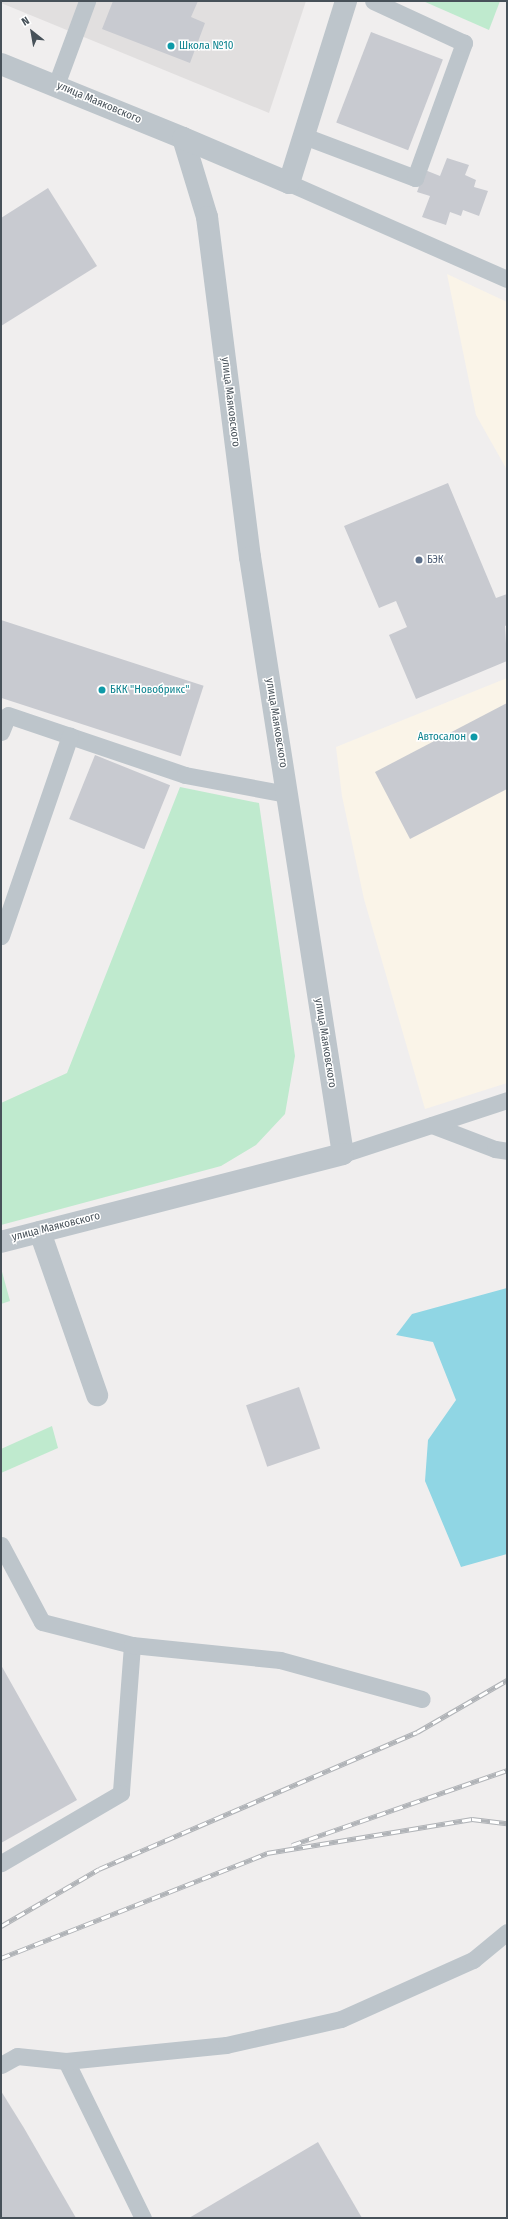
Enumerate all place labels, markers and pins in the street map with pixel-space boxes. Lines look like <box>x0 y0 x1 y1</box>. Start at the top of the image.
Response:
place label: Школа №10 <box>179 39 234 53</box>
marker: Школа №10 <box>166 41 176 51</box>
place label: БЭК <box>427 553 444 567</box>
marker: БЭК <box>414 555 424 565</box>
place label: БКК "Новобрикс" <box>110 683 189 697</box>
marker: БКК "Новобрикс" <box>97 685 107 695</box>
place label: Автосалон <box>418 730 466 744</box>
marker: Автосалон <box>469 732 479 742</box>

